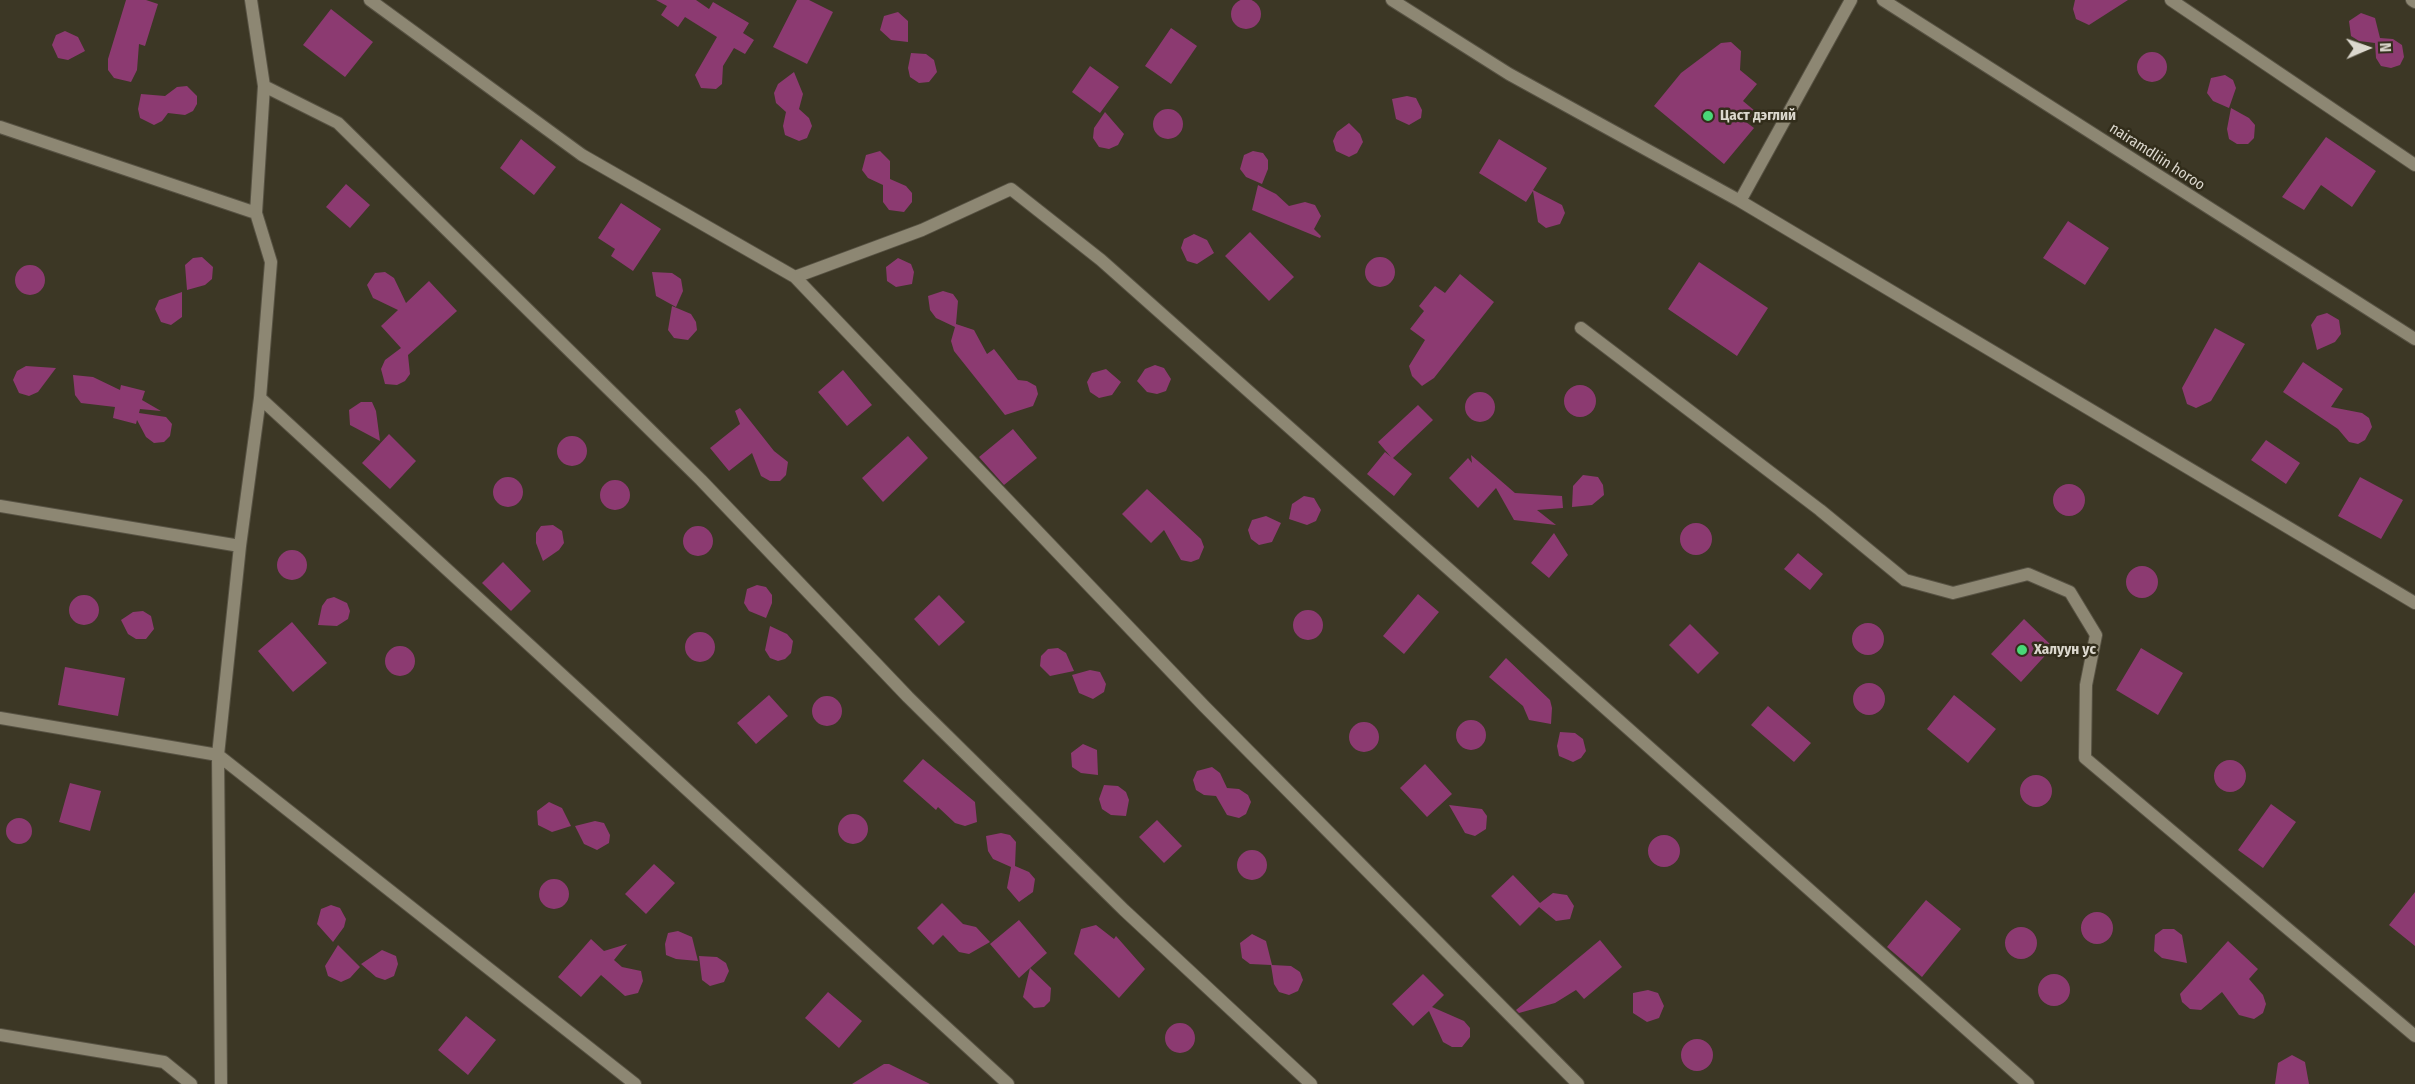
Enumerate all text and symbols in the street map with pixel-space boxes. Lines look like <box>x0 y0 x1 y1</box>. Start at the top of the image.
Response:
north arrow <box>2337 18 2397 78</box>
text: N <box>2376 42 2395 52</box>
place label: Цаст дэглий <box>1720 107 1796 125</box>
marker: Цаст дэглий <box>1701 109 1715 123</box>
street label: nairamdliin horoo <box>2106 119 2208 195</box>
place label: Халуун ус <box>2034 641 2096 659</box>
marker: Халуун ус <box>2015 643 2029 657</box>

